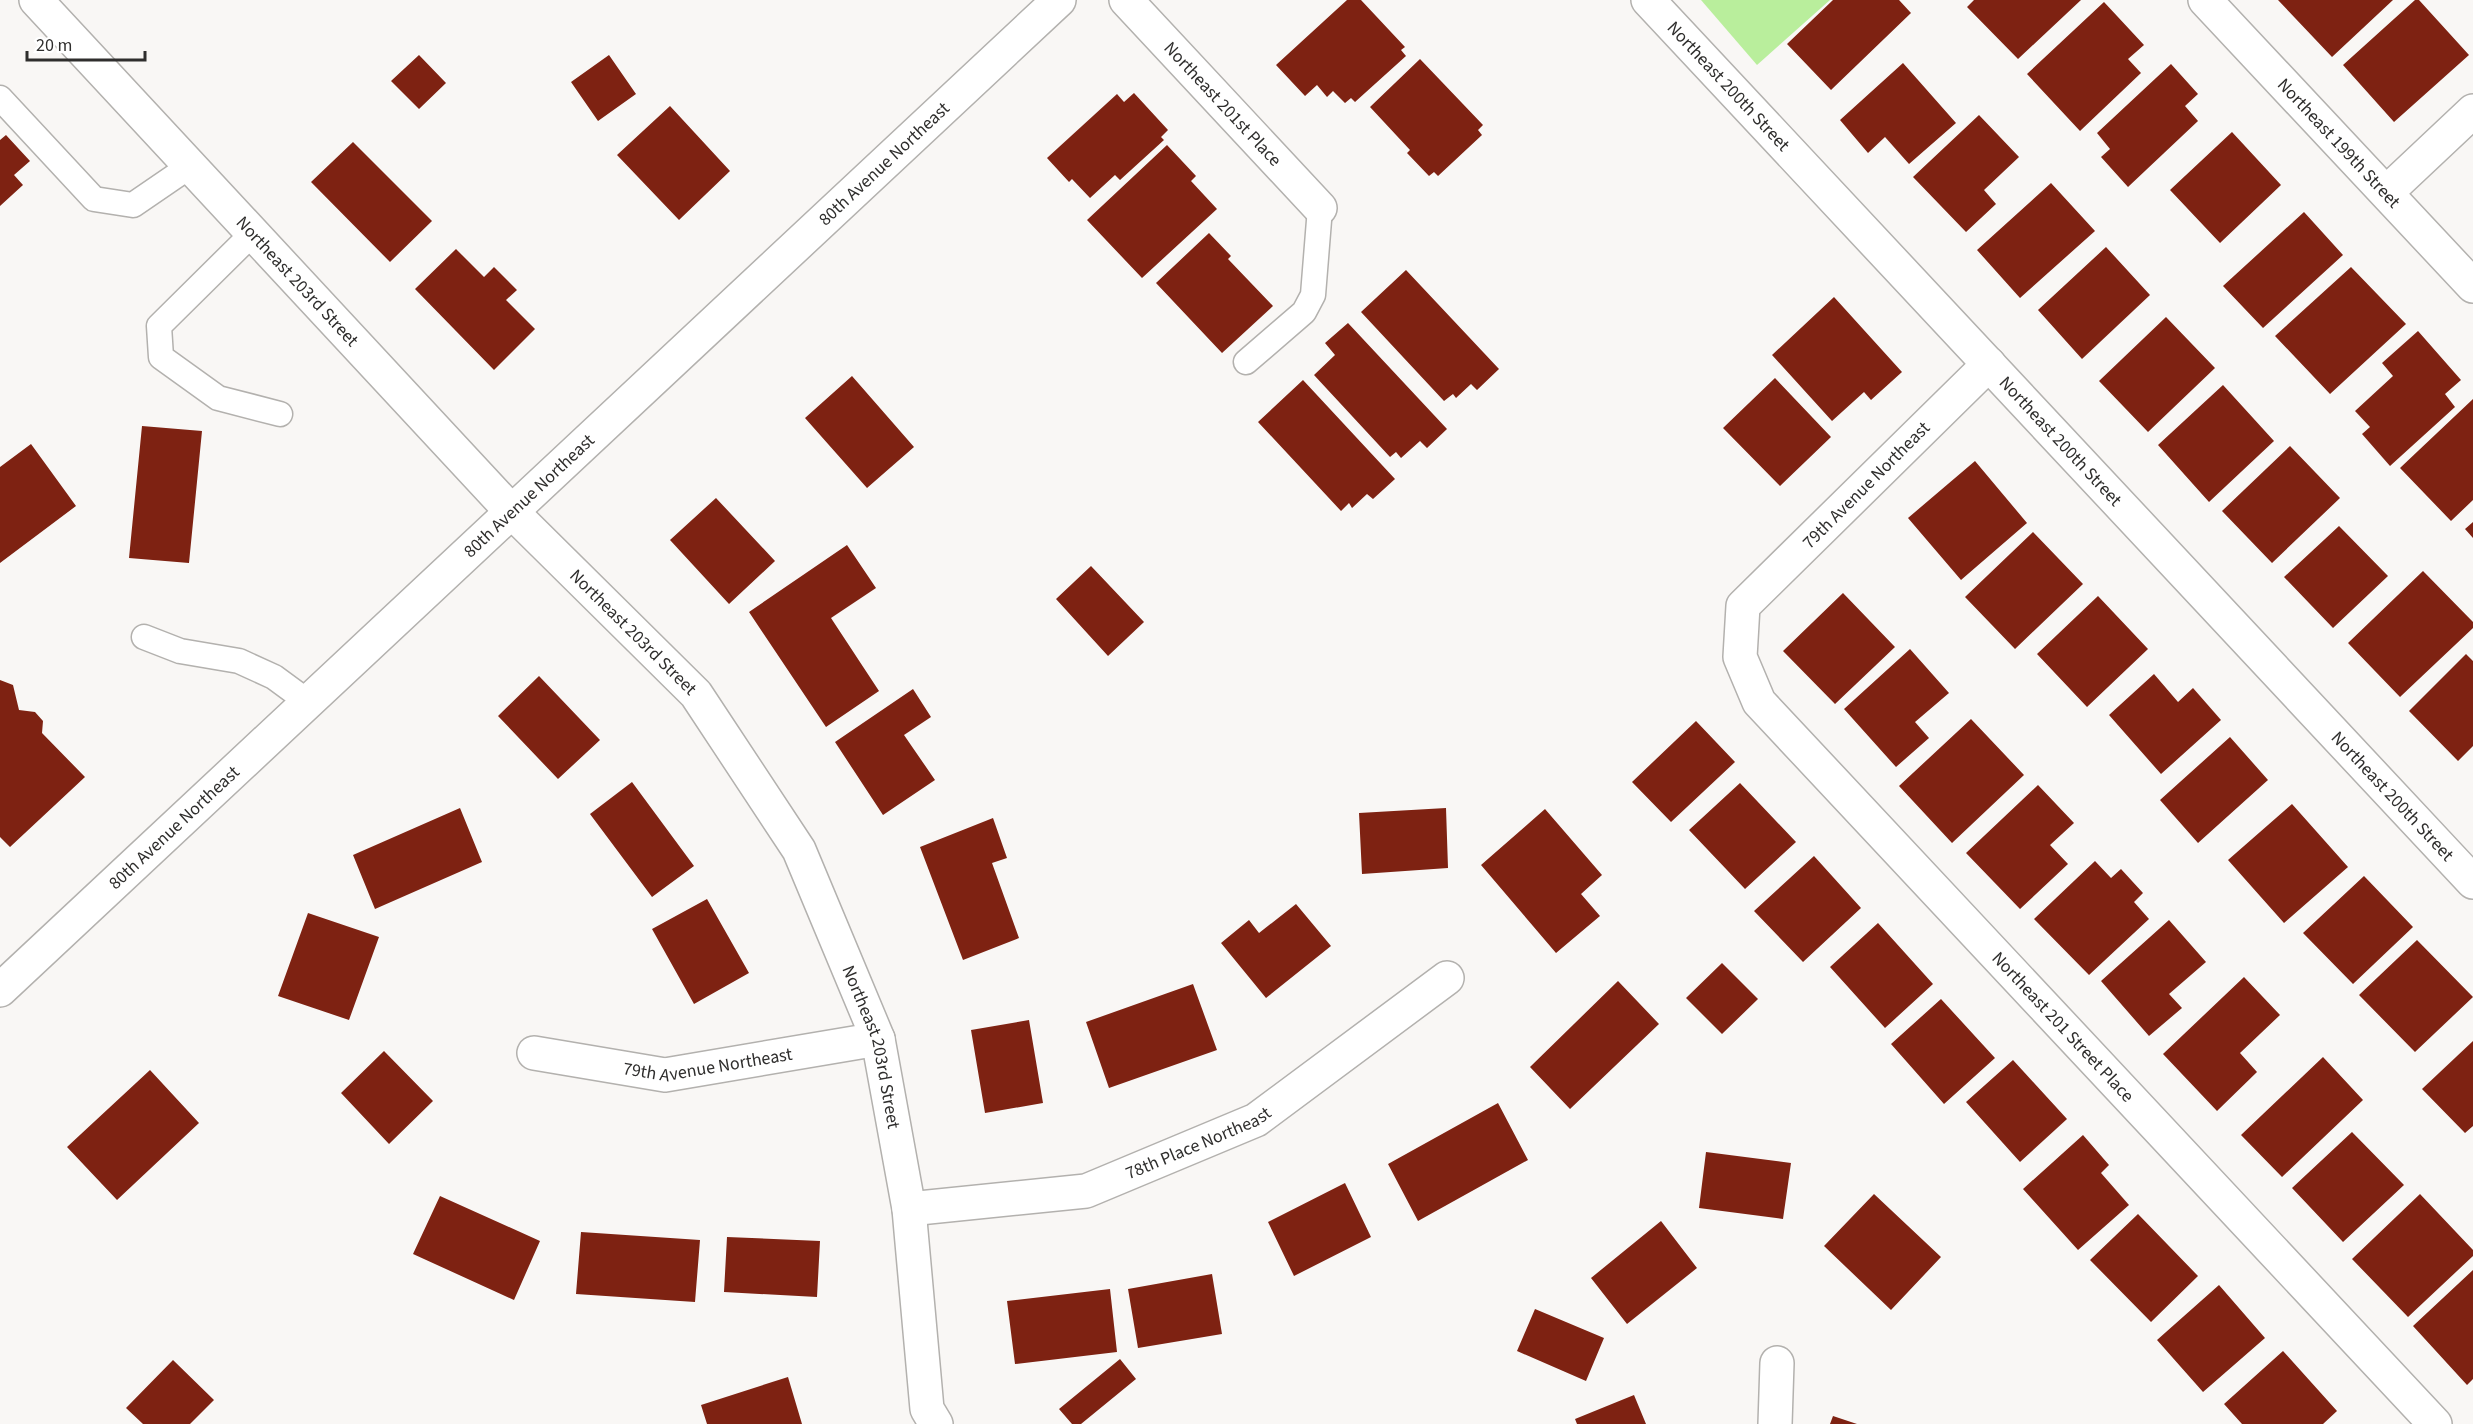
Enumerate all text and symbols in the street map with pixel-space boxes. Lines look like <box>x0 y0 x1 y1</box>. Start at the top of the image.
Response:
street label: Northeast 200th Street <box>1661 16 1795 157</box>
scale bar <box>27 24 146 62</box>
text: 20 m <box>36 33 72 58</box>
street label: Northeast 201st Place <box>1158 36 1287 172</box>
street label: Northeast 199th Street <box>2272 73 2406 214</box>
street label: 80th Avenue Northeast <box>813 96 955 232</box>
street label: Northeast 203rd Street <box>230 211 364 352</box>
street label: Northeast 200th Street <box>1993 371 2127 512</box>
street label: 79th Avenue Northeast <box>1797 416 1936 555</box>
street label: 80th Avenue Northeast <box>458 428 600 564</box>
street label: Northeast 203rd Street <box>564 564 702 701</box>
street label: Northeast 200th Street <box>2325 726 2459 867</box>
street label: 80th Avenue Northeast <box>103 760 245 895</box>
street label: Northeast 201 Street Place <box>1986 946 2140 1108</box>
street label: Northeast 203rd Street <box>836 962 906 1131</box>
street label: 79th Avenue Northeast <box>621 1042 794 1089</box>
street label: 78th Place Northeast <box>1122 1101 1277 1186</box>

